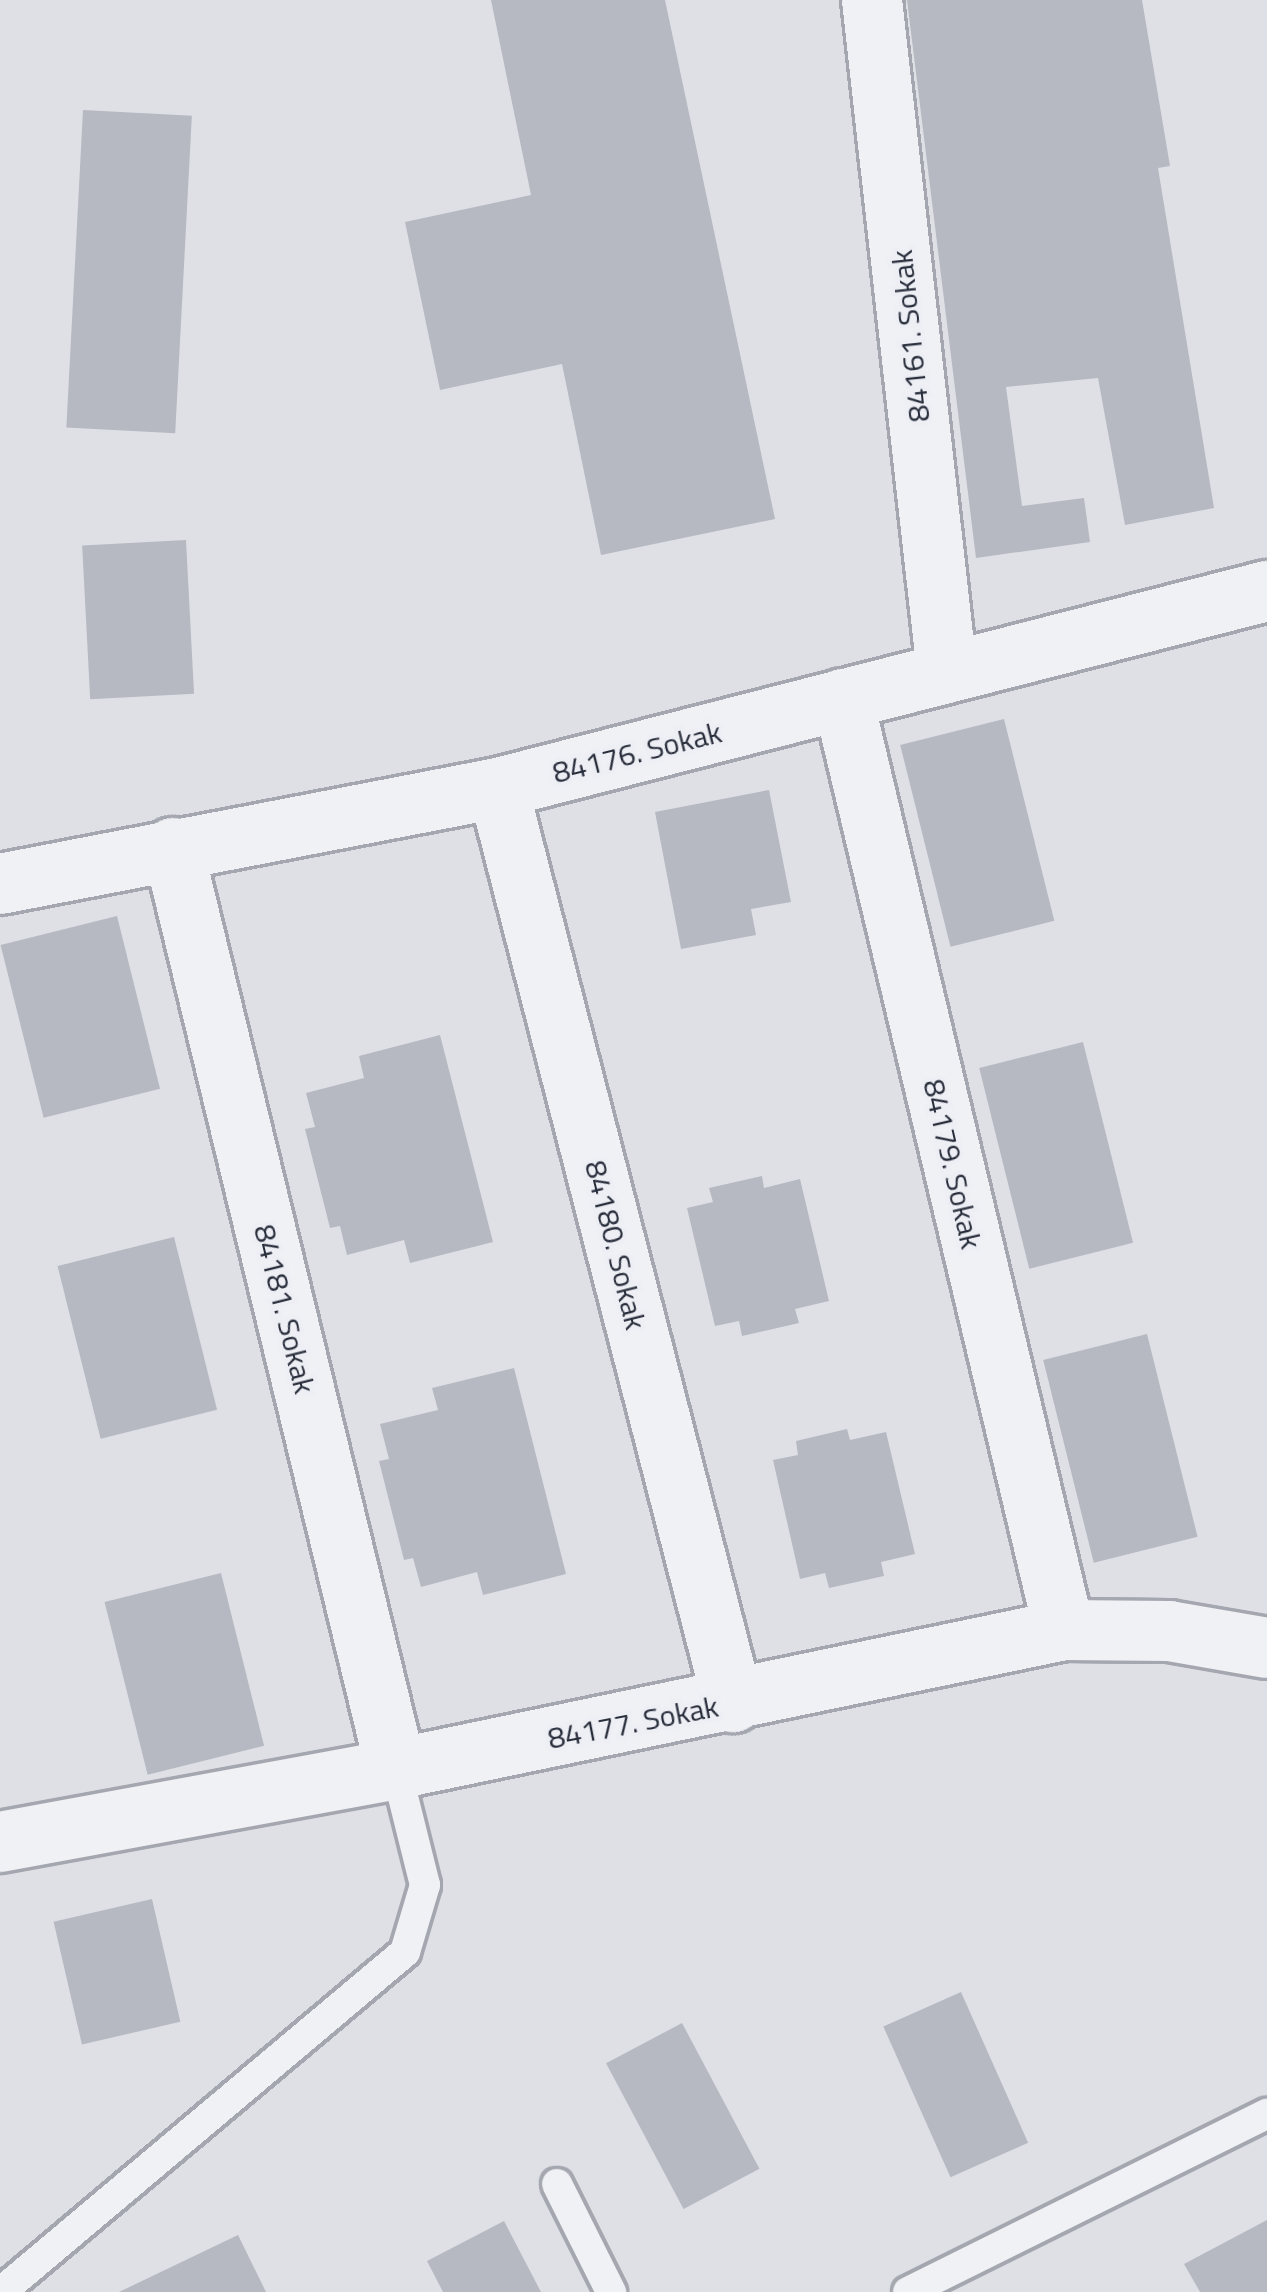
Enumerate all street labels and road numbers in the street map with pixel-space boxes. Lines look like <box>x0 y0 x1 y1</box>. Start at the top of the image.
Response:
street label: 84161. Sokak <box>883 248 937 424</box>
street label: 84176. Sokak <box>549 714 725 790</box>
street label: 84179. Sokak <box>916 1076 990 1252</box>
street label: 84180. Sokak <box>578 1157 654 1333</box>
street label: 84181. Sokak <box>247 1221 323 1397</box>
street label: 84177. Sokak <box>545 1688 721 1756</box>

